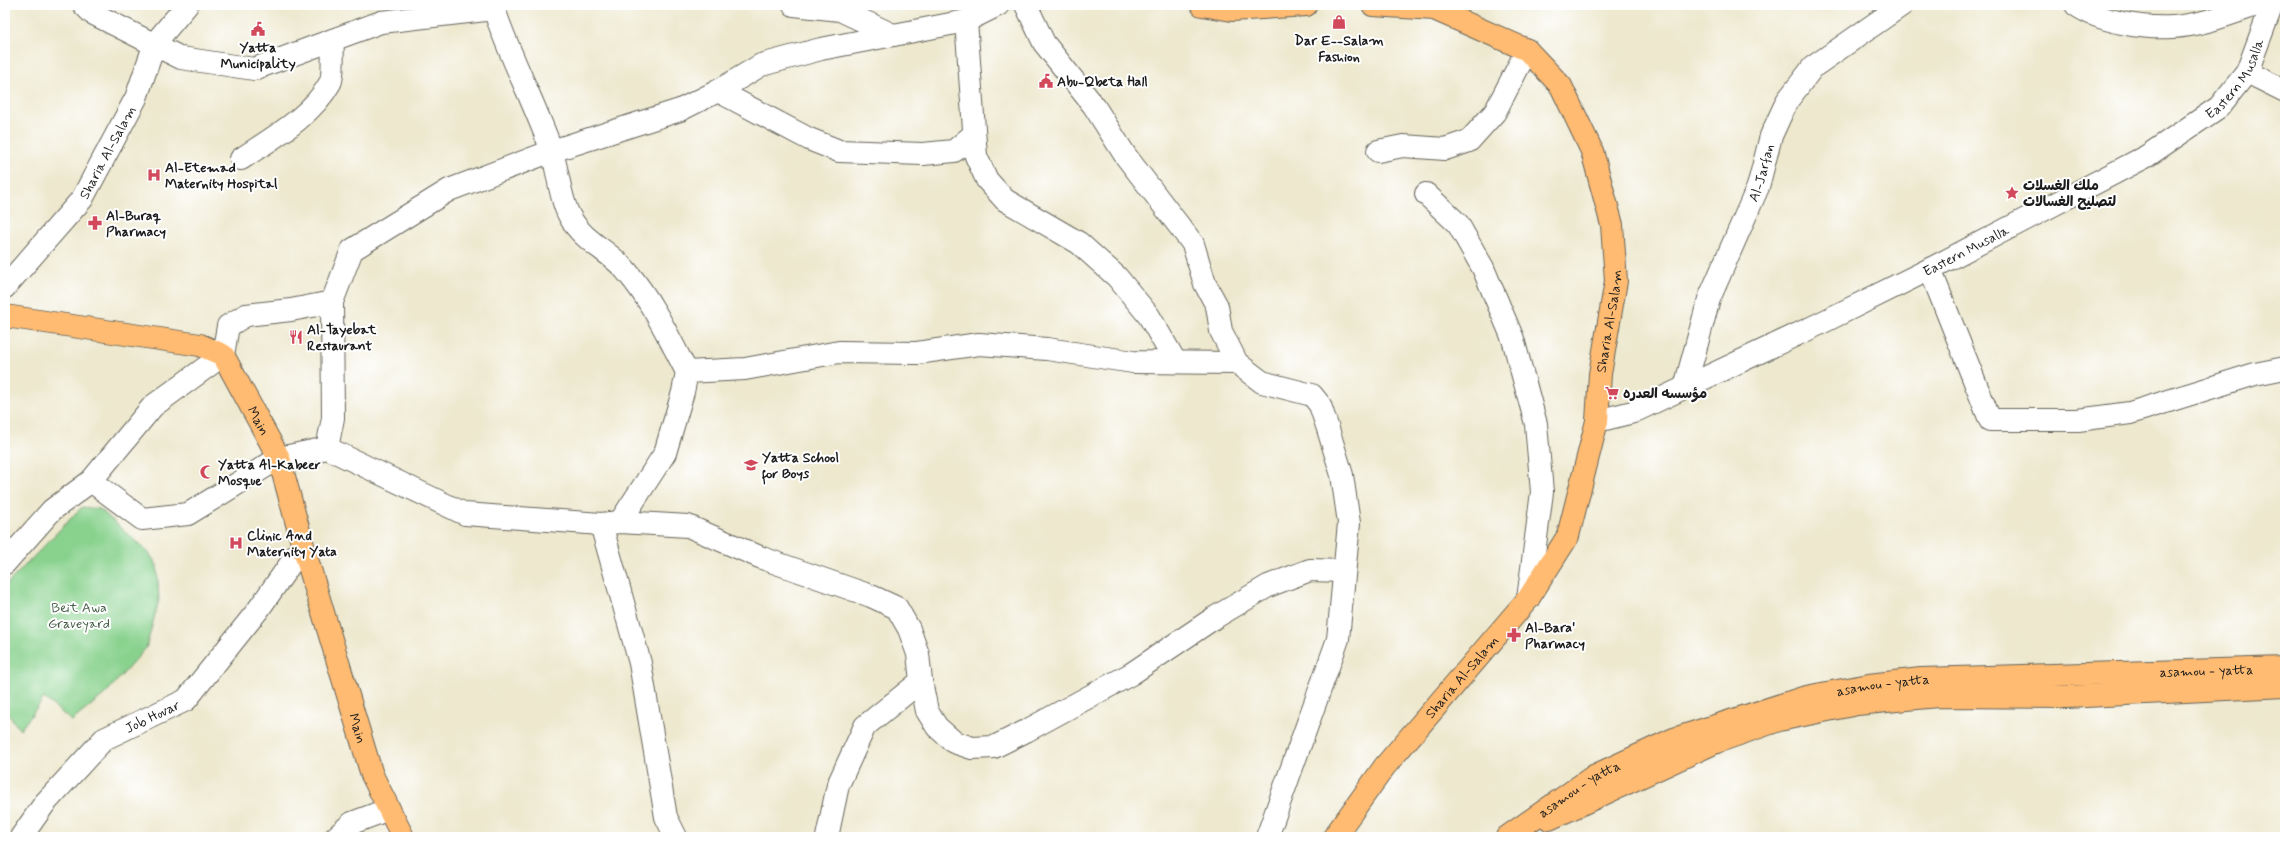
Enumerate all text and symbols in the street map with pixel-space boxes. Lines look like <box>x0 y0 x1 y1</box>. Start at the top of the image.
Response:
shop icon: Dar E--Salam Fashion <box>1331 14 1347 30</box>
public building icon: Yatta Municipality <box>250 21 266 37</box>
place label: Dar E--Salam Fashion <box>1294 32 1384 66</box>
street label: Eastern Musalla <box>2202 36 2269 124</box>
place label: Yatta Municipality <box>220 39 296 73</box>
public building icon: Abu-Qbeta Hall <box>1038 73 1054 89</box>
place label: Abu-Qbeta Hall <box>1057 73 1148 91</box>
street label: Sharia Al-Salam <box>76 103 140 203</box>
street label: Al-Jarfan <box>1745 142 1779 205</box>
place label: Al-Etemad Maternity Hospital <box>165 159 278 193</box>
hospital icon: Al-Etemad Maternity Hospital <box>146 167 162 183</box>
place label: ملك الغسلات لتصليح الغسالات <box>2023 177 2116 211</box>
place icon: ملك الغسلات لتصليح الغسالات <box>2004 185 2020 201</box>
place label: Al-Buraq Pharmacy <box>106 207 166 241</box>
pharmacy icon: Al-Buraq Pharmacy <box>87 215 103 231</box>
street label: Eastern Musalla <box>1920 221 2013 281</box>
street label: Sharia Al-Salam <box>1592 269 1626 374</box>
place label: Al-Tayebat Restaurant <box>307 321 377 355</box>
restaurant icon: Al-Tayebat Restaurant <box>288 329 304 345</box>
supermarket icon: مؤسسه العدره <box>1604 385 1620 401</box>
place label: مؤسسه العدره <box>1623 385 1707 403</box>
street label: Main <box>243 403 273 439</box>
place label: Yatta School for Boys <box>761 449 839 485</box>
place label: Yatta Al-Kabeer Mosque <box>218 456 321 490</box>
school or university icon: Yatta School for Boys <box>743 457 759 473</box>
mosque icon: Yatta Al-Kabeer Mosque <box>199 464 215 480</box>
place label: Clinic And Maternity Yata <box>247 527 337 561</box>
hospital icon: Clinic And Maternity Yata <box>228 535 244 551</box>
park label: Beit Awa Graveyard <box>48 599 110 633</box>
place label: Al-Bara' Pharmacy <box>1525 619 1585 653</box>
pharmacy icon: Al-Bara' Pharmacy <box>1506 627 1522 643</box>
street label: Sharia Al-Salam <box>1422 632 1503 723</box>
street label: asamou - yatta <box>2159 661 2254 682</box>
street label: asamou - yatta <box>1835 671 1930 701</box>
street label: Job Hovar <box>122 696 183 738</box>
street label: Main <box>344 711 370 746</box>
street label: asamou - yatta <box>1535 757 1623 822</box>

